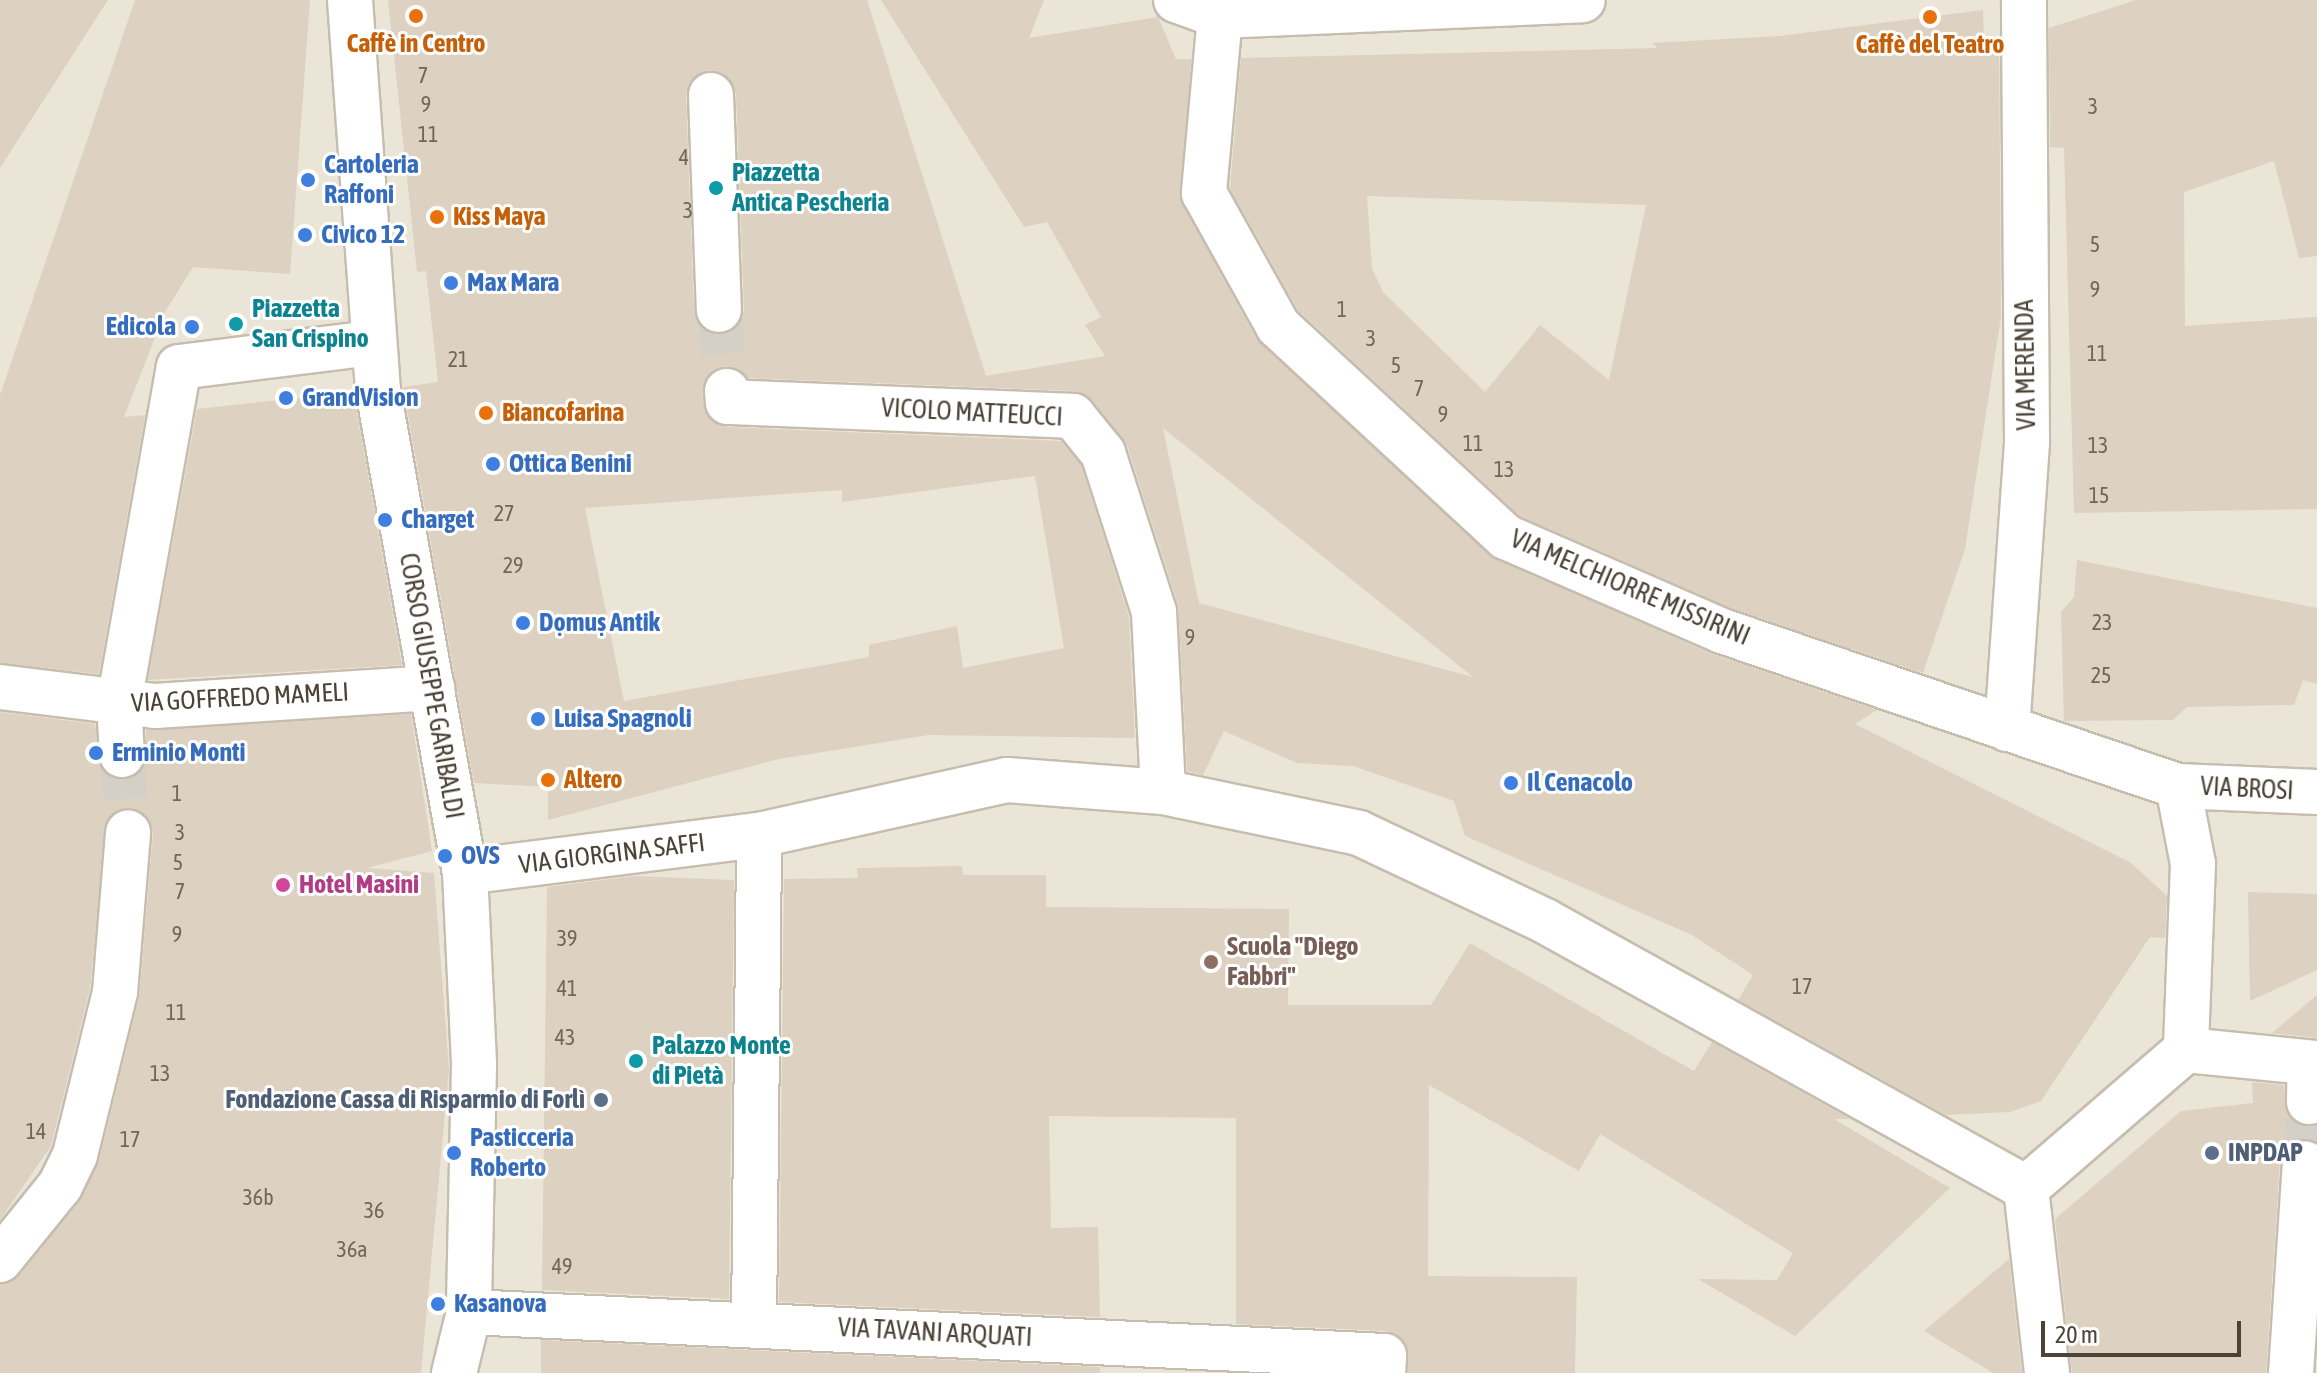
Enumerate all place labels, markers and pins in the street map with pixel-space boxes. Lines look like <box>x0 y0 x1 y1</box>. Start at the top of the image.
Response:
marker: Caffè in Centro <box>407 7 425 25</box>
marker: Caffè del Teatro <box>1921 8 1939 26</box>
place label: Caffè in Centro <box>347 28 485 60</box>
place label: Caffè del Teatro <box>1856 29 2004 61</box>
place label: Cartoleria Raffoni <box>324 149 419 210</box>
place label: Piazzetta Antica Pescheria <box>732 157 889 218</box>
marker: Cartoleria Raffoni <box>299 171 317 189</box>
marker: Piazzetta Antica Pescheria <box>707 179 725 197</box>
place label: Kiss Maya <box>453 201 546 233</box>
marker: Kiss Maya <box>428 208 446 226</box>
place label: Civico 12 <box>321 219 405 251</box>
marker: Civico 12 <box>296 226 314 244</box>
place label: Max Mara <box>467 267 559 299</box>
marker: Max Mara <box>442 274 460 292</box>
place label: Piazzetta San Crispino <box>252 293 369 354</box>
place label: Edicola <box>106 311 176 343</box>
marker: Piazzetta San Crispino <box>227 315 245 333</box>
marker: Edicola <box>183 318 201 336</box>
place label: GrandVision <box>302 382 419 414</box>
marker: GrandVision <box>277 389 295 407</box>
place label: Biancofarina <box>502 397 624 429</box>
marker: Biancofarina <box>477 404 495 422</box>
place label: Ottica Benini <box>509 448 632 480</box>
marker: Ottica Benini <box>484 455 502 473</box>
place label: Charget <box>401 504 474 536</box>
marker: Charget <box>376 511 394 529</box>
place label: Dọmuṣ Antik <box>539 607 660 639</box>
marker: Dọmuṣ Antik <box>514 614 532 632</box>
place label: Luisa Spagnoli <box>554 703 692 735</box>
marker: Luisa Spagnoli <box>529 710 547 728</box>
place label: Erminio Monti <box>112 737 246 769</box>
marker: Erminio Monti <box>87 744 105 762</box>
place label: Altero <box>564 764 623 796</box>
place label: Il Cenacolo <box>1527 767 1633 799</box>
marker: Altero <box>539 771 557 789</box>
marker: Il Cenacolo <box>1502 774 1520 792</box>
place label: OVS <box>461 840 500 872</box>
marker: OVS <box>436 847 454 865</box>
place label: Hotel Masini <box>299 869 419 901</box>
marker: Hotel Masini <box>274 876 292 894</box>
place label: Scuola "Diego Fabbri" <box>1227 931 1359 992</box>
marker: Scuola "Diego Fabbri" <box>1202 953 1220 971</box>
place label: Palazzo Monte di Pietà <box>652 1030 791 1092</box>
marker: Palazzo Monte di Pietà <box>627 1052 645 1070</box>
place label: Fondazione Cassa di Risparmio di Forlì <box>225 1084 585 1116</box>
marker: Fondazione Cassa di Risparmio di Forlì <box>592 1091 610 1109</box>
place label: Pasticceria Roberto <box>470 1122 574 1184</box>
place label: INPDAP <box>2228 1137 2303 1169</box>
marker: Pasticceria Roberto <box>445 1144 463 1162</box>
marker: INPDAP <box>2203 1144 2221 1162</box>
place label: Kasanova <box>454 1288 547 1320</box>
marker: Kasanova <box>429 1295 447 1313</box>

